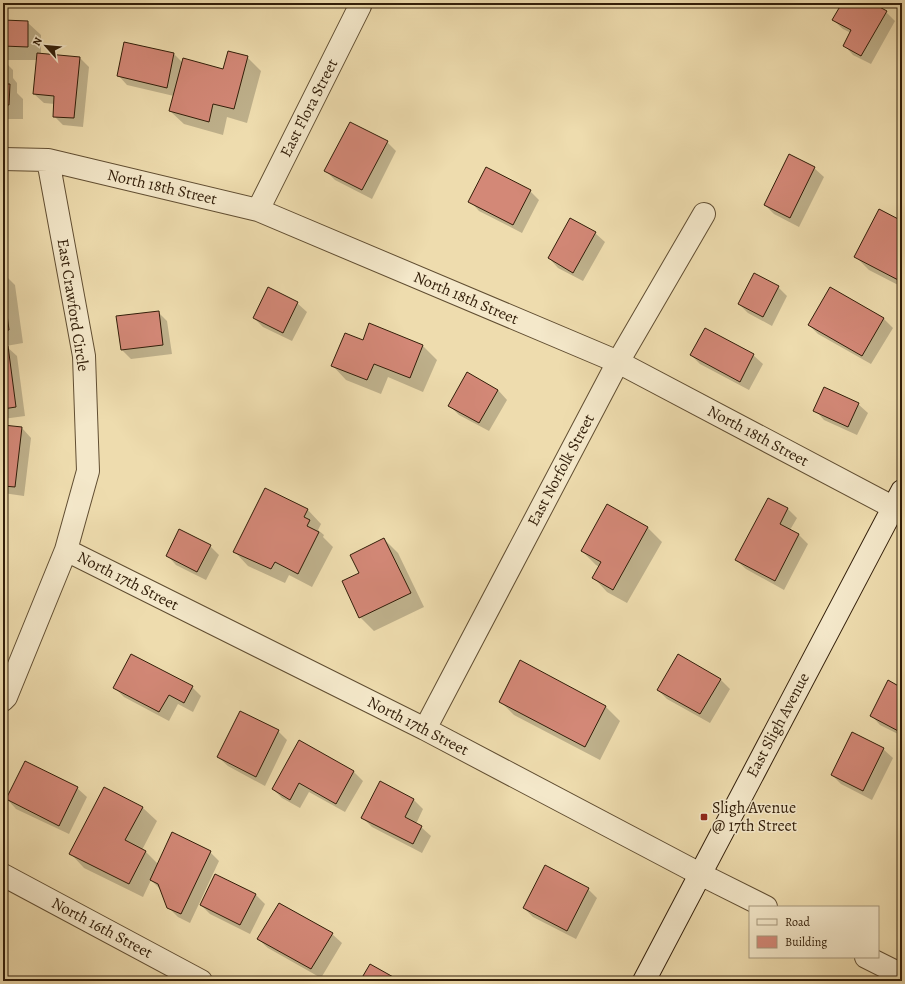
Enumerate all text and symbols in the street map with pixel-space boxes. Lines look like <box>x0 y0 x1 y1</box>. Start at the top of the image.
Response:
north arrow <box>26 26 66 66</box>
text: N <box>29 35 46 49</box>
street label: East Flora Street <box>275 55 343 161</box>
street label: North 18th Street <box>105 164 219 210</box>
street label: East Crawford Circle <box>52 237 94 373</box>
street label: North 18th Street <box>410 266 522 330</box>
street label: North 18th Street <box>703 400 813 472</box>
street label: East Norfolk Street <box>522 410 600 530</box>
street label: North 17th Street <box>74 546 182 616</box>
street label: East Sligh Avenue <box>741 669 815 781</box>
street label: North 17th Street <box>364 691 472 761</box>
place label: Sligh Avenue @ 17th Street <box>712 797 797 837</box>
marker: Sligh Avenue @ 17th Street <box>699 812 709 822</box>
street label: North 16th Street <box>48 892 156 964</box>
legend <box>749 906 879 958</box>
text: Road <box>785 914 811 930</box>
text: Building <box>785 934 827 950</box>

